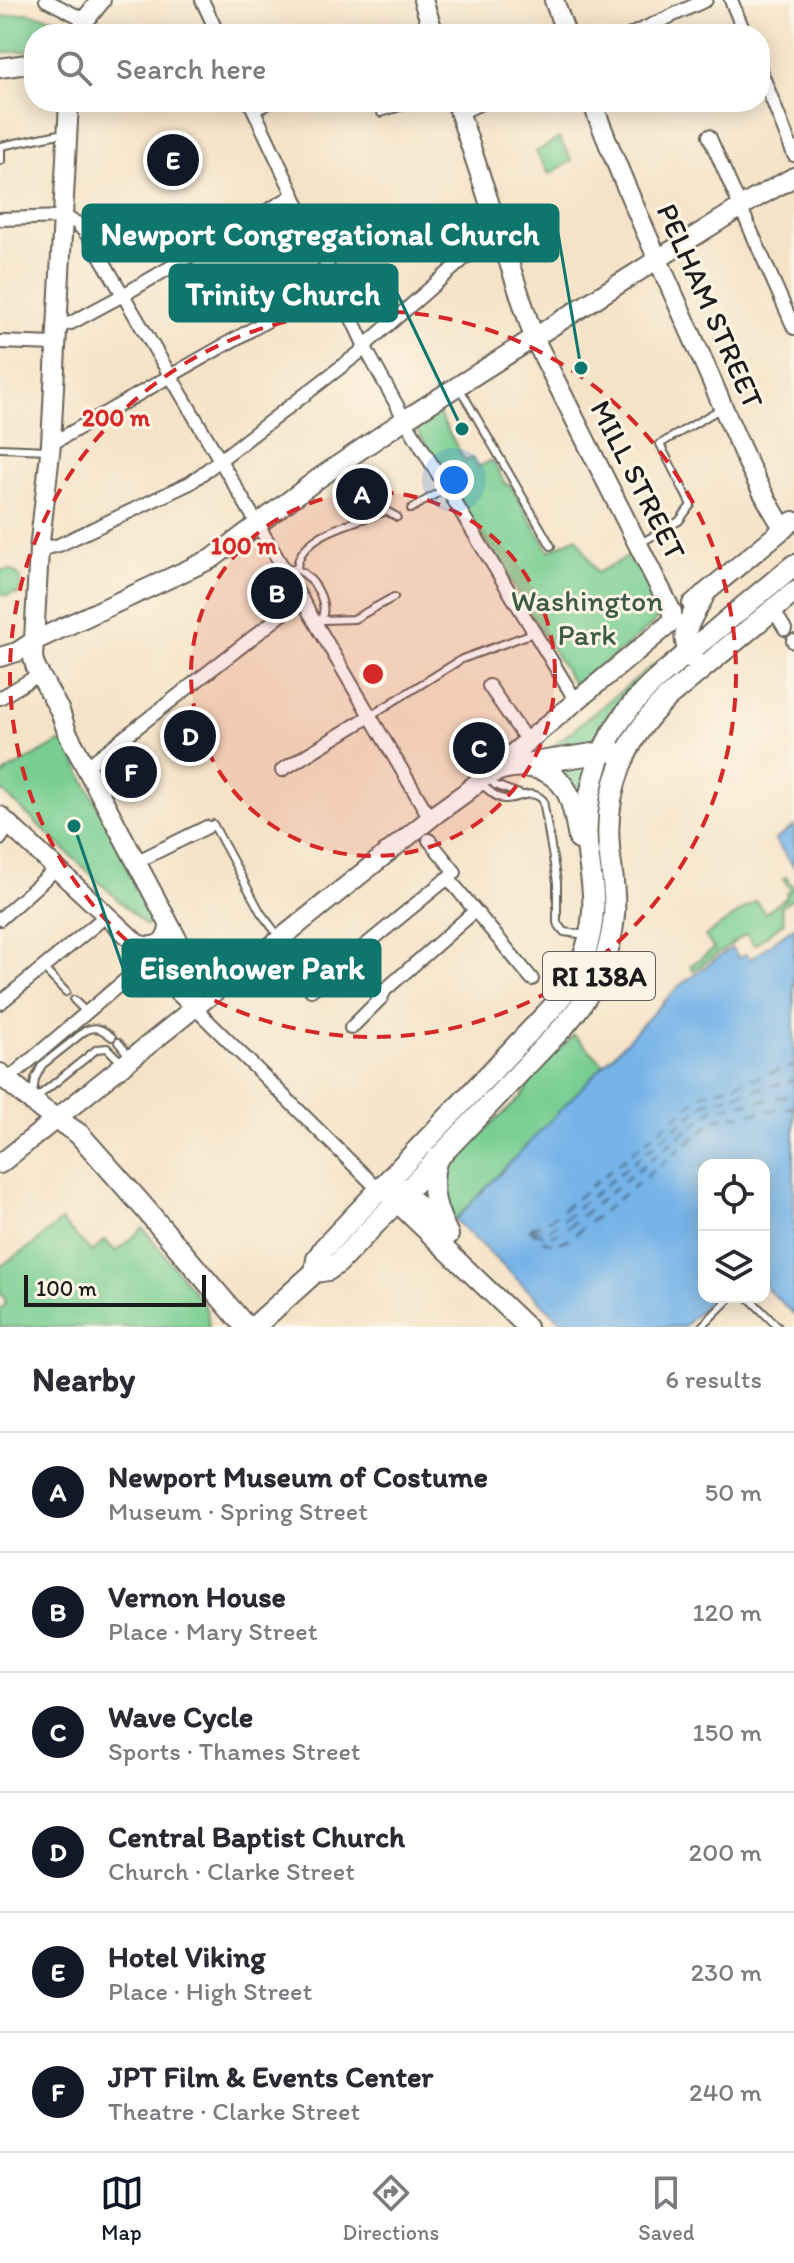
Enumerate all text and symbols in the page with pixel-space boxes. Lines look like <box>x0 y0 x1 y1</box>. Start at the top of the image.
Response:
search box <box>24 24 770 112</box>
icon: search <box>52 46 96 90</box>
text: Search here <box>116 50 266 87</box>
pin: E <box>147 130 199 190</box>
street label: PELHAM STREET <box>649 197 772 414</box>
callout: Newport Congregational Church <box>83 205 558 261</box>
text: Newport Congregational Church <box>100 215 541 253</box>
callout: Trinity Church <box>170 265 397 321</box>
text: Trinity Church <box>185 275 381 313</box>
street label: MILL STREET <box>582 394 695 566</box>
text: 200 m <box>82 403 151 432</box>
your location <box>434 460 474 500</box>
pin: A <box>336 464 388 524</box>
text: 100 m <box>211 531 278 560</box>
pin: B <box>251 563 303 623</box>
park label: Washington Park <box>511 582 663 653</box>
centre of rings <box>359 660 387 688</box>
pin: D <box>164 706 216 766</box>
pin: C <box>453 718 505 778</box>
pin: F <box>105 742 157 802</box>
callout: Eisenhower Park <box>123 940 380 996</box>
text: Eisenhower Park <box>139 949 365 987</box>
road number: RI 138A <box>543 952 655 1000</box>
map controls <box>698 1159 770 1303</box>
button: locate <box>698 1159 770 1231</box>
button: layers <box>698 1231 770 1303</box>
scale bar <box>24 1271 206 1307</box>
text: 100 m <box>36 1275 97 1302</box>
text: Nearby <box>32 1359 135 1400</box>
text: 6 results <box>665 1363 762 1395</box>
text: Newport Museum of Costume <box>108 1458 488 1495</box>
text: A <box>50 1476 66 1508</box>
text: 50 m <box>705 1476 762 1508</box>
text: Museum · Spring Street <box>108 1495 368 1527</box>
text: Vernon House <box>108 1578 286 1615</box>
text: B <box>50 1596 66 1628</box>
text: 120 m <box>693 1596 762 1628</box>
text: Place · Mary Street <box>108 1615 317 1647</box>
text: Wave Cycle <box>108 1698 253 1735</box>
text: C <box>50 1716 66 1748</box>
text: 150 m <box>693 1716 762 1748</box>
text: Sports · Thames Street <box>108 1735 361 1767</box>
text: Central Baptist Church <box>108 1818 405 1855</box>
text: D <box>49 1836 67 1868</box>
text: 200 m <box>689 1836 762 1868</box>
text: Church · Clarke Street <box>108 1855 355 1887</box>
text: Hotel Viking <box>108 1938 265 1975</box>
text: E <box>51 1956 65 1988</box>
text: 230 m <box>690 1956 762 1988</box>
text: Place · High Street <box>108 1975 312 2007</box>
text: JPT Film & Events Center <box>108 2058 433 2095</box>
text: F <box>51 2076 65 2108</box>
text: 240 m <box>689 2076 762 2108</box>
text: Theatre · Clarke Street <box>108 2095 360 2127</box>
tab: Map <box>100 2171 144 2246</box>
tab: Directions <box>343 2171 439 2246</box>
tab: Saved <box>638 2171 694 2246</box>

